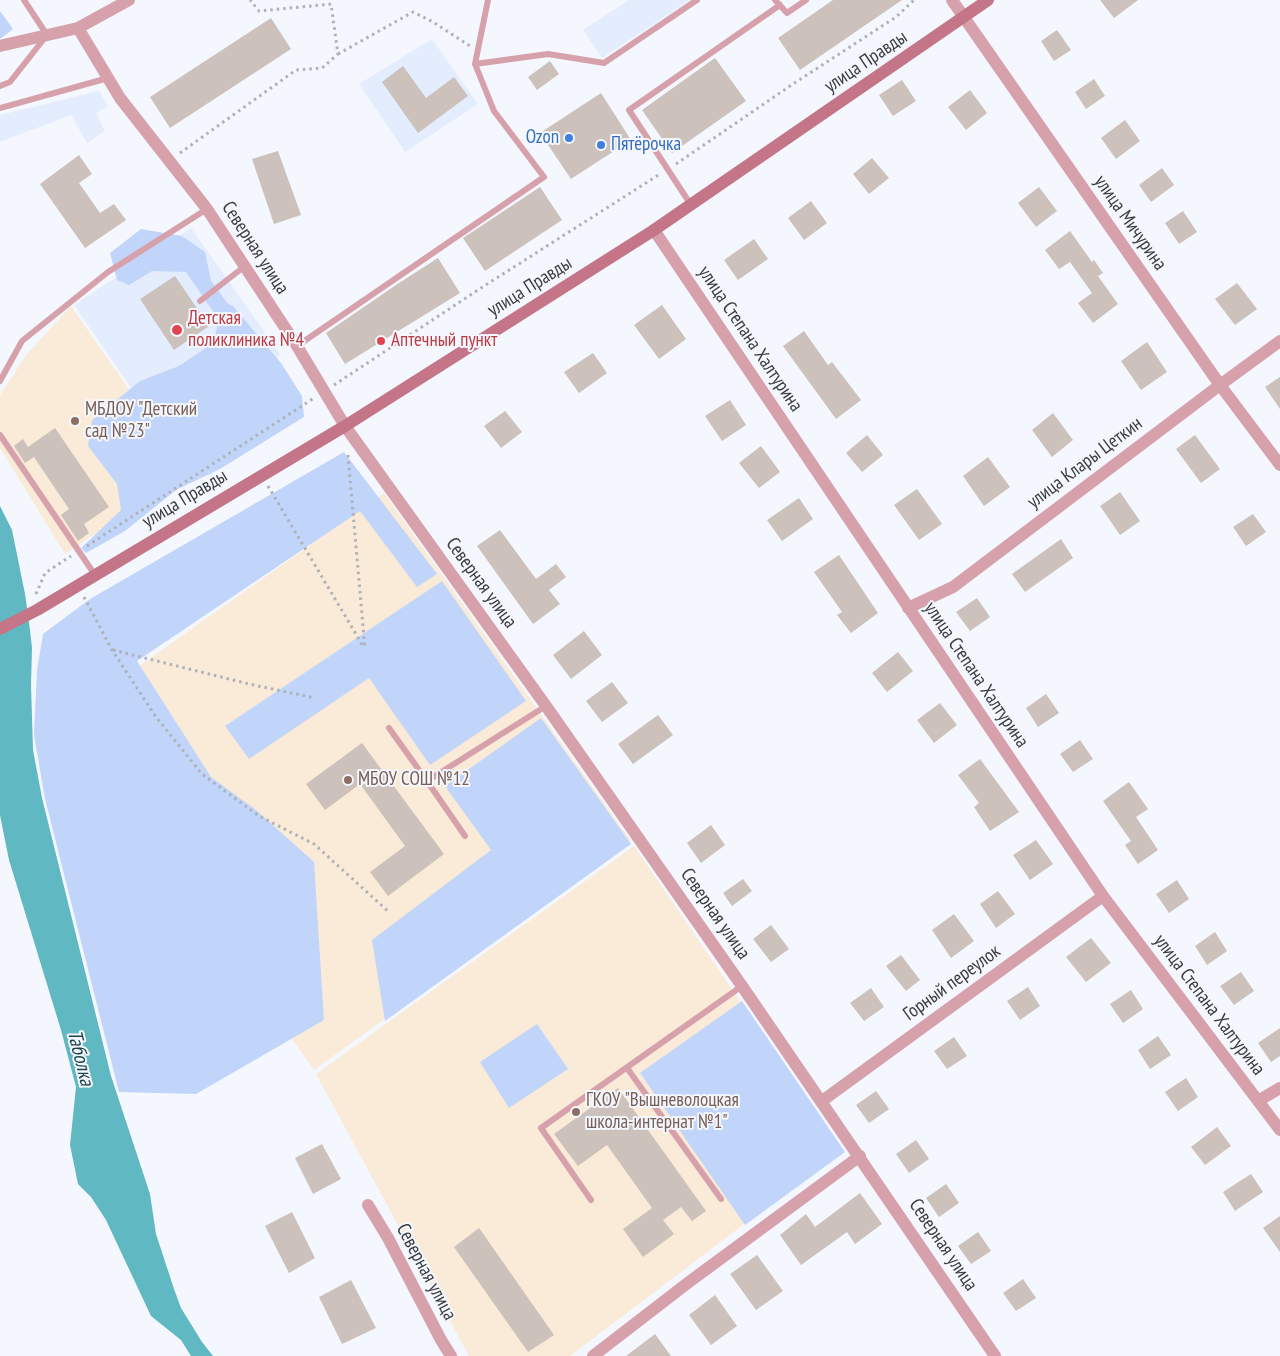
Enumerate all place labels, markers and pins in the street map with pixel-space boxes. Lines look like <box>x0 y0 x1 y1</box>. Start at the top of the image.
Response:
place label: Ozon <box>526 127 559 149</box>
marker: Ozon <box>563 132 575 144</box>
place label: Пятёрочка <box>611 134 681 156</box>
marker: Пятёрочка <box>595 139 607 151</box>
place label: Детская поликлиника №4 <box>188 308 304 352</box>
marker: Детская поликлиника №4 <box>170 323 184 337</box>
place label: Аптечный пункт <box>391 330 497 352</box>
marker: Аптечный пункт <box>375 335 387 347</box>
place label: МБДОУ "Детский сад №23" <box>85 399 197 443</box>
marker: МБДОУ "Детский сад №23" <box>69 415 81 427</box>
place label: МБОУ СОШ №12 <box>358 769 470 791</box>
marker: МБОУ СОШ №12 <box>342 774 354 786</box>
place label: ГКОУ "Вышневолоцкая школа-интернат №1" <box>586 1090 739 1134</box>
marker: ГКОУ "Вышневолоцкая школа-интернат №1" <box>570 1106 582 1118</box>

